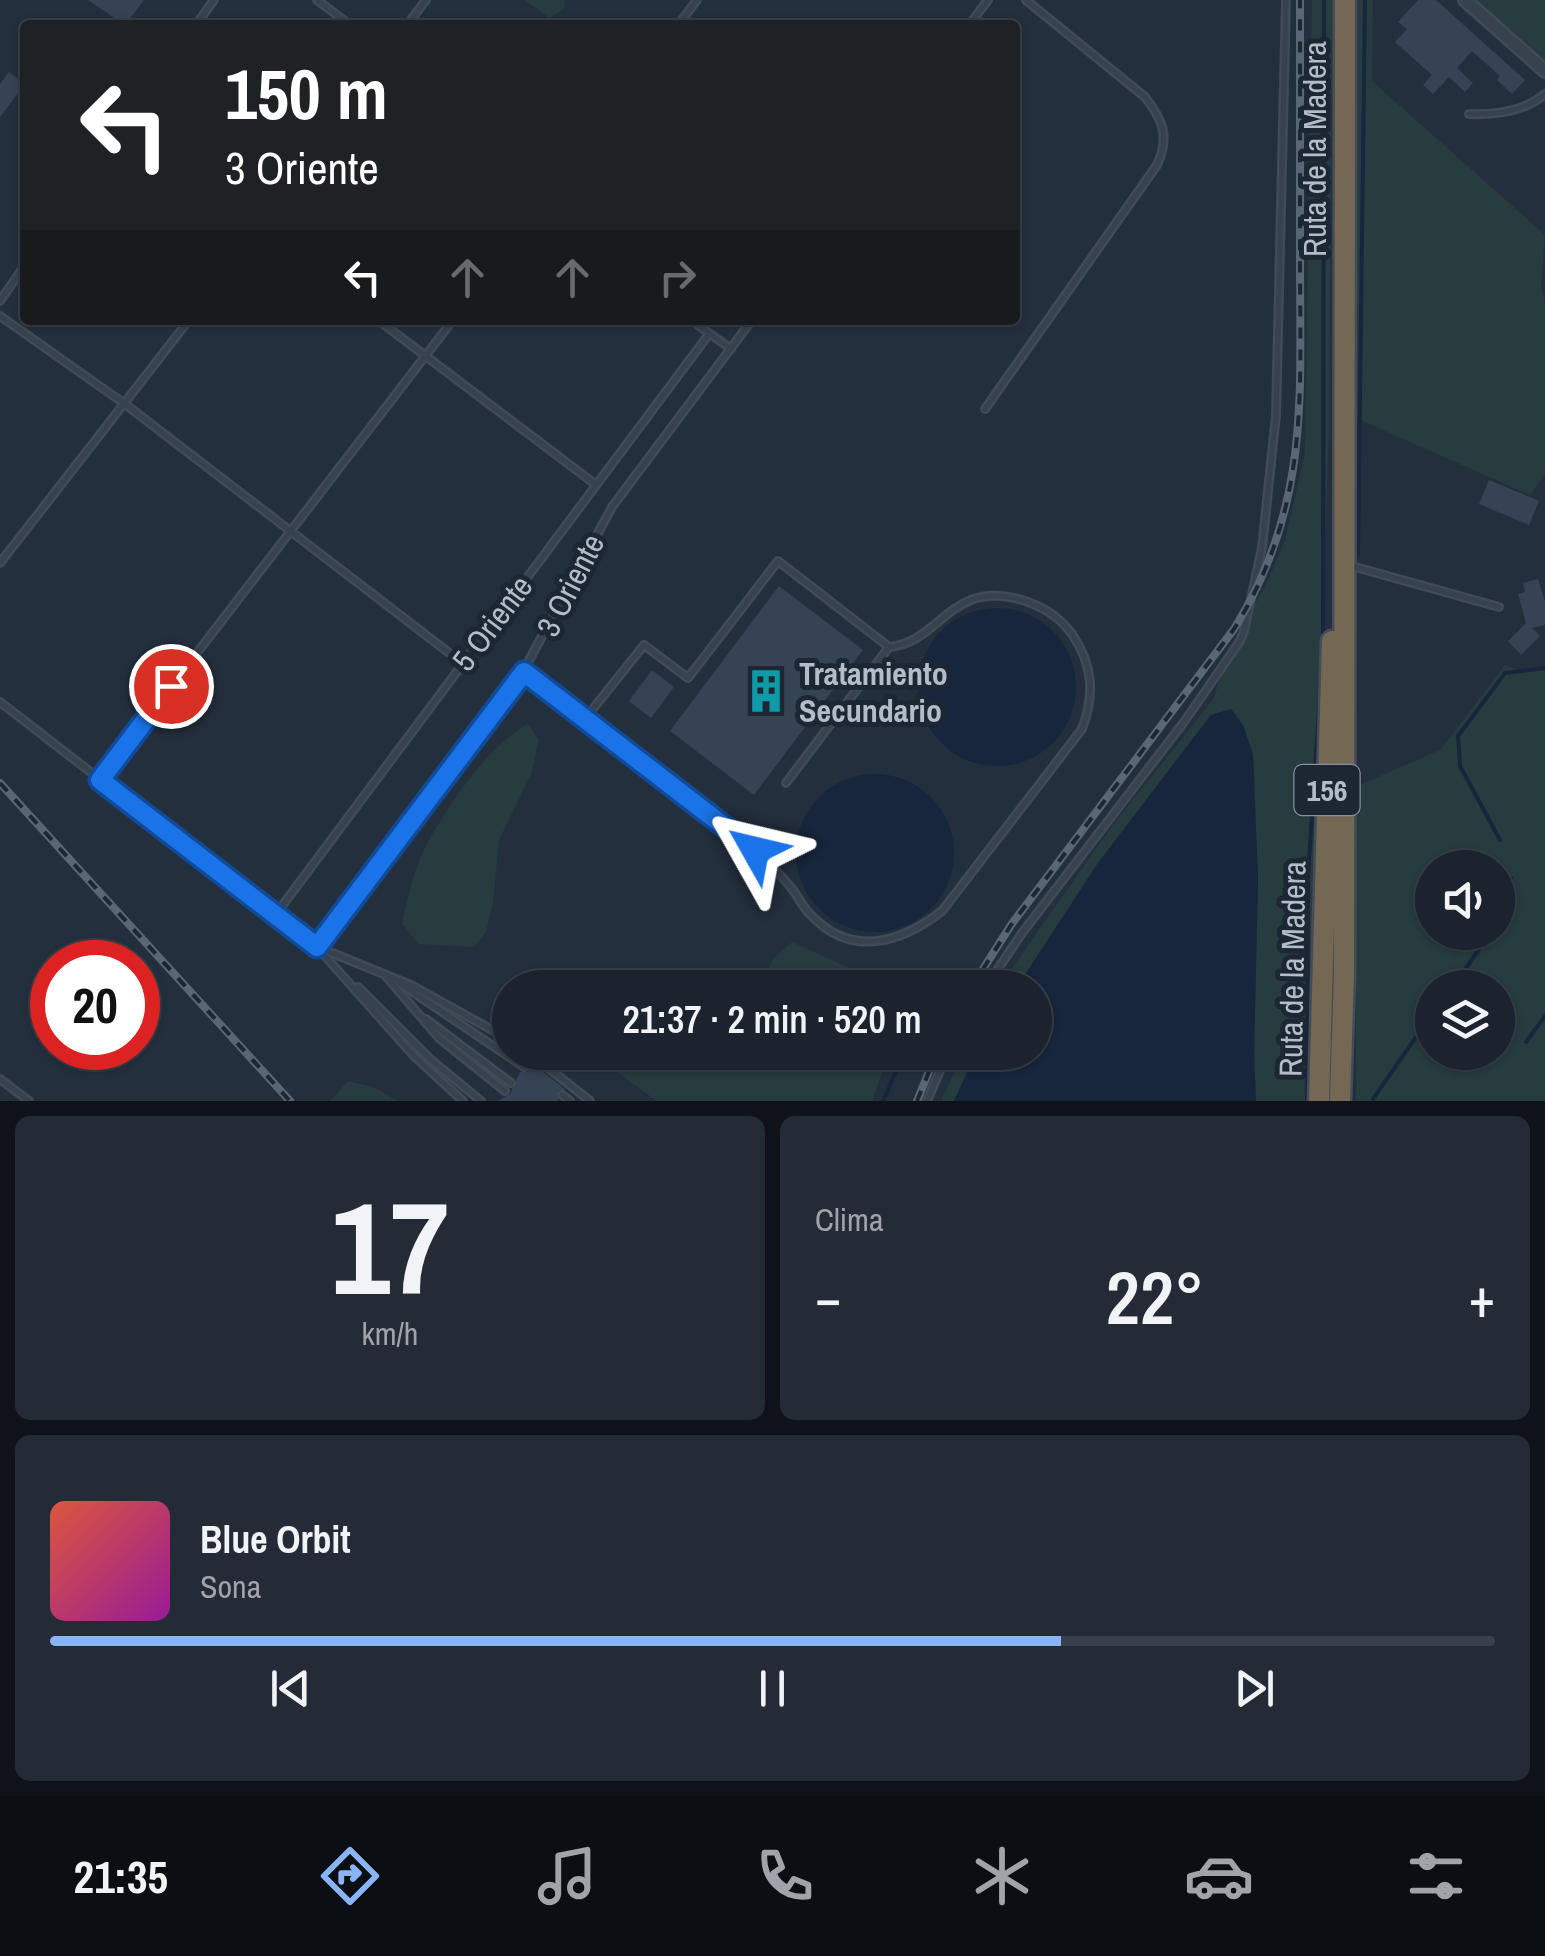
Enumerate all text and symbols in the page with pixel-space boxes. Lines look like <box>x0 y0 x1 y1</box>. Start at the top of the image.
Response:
street label: Ruta de la Madera <box>1293 41 1336 257</box>
text: 150 m <box>225 47 388 141</box>
icon: left <box>60 60 190 190</box>
text: 3 Oriente <box>225 137 379 198</box>
icon: left <box>335 250 390 305</box>
icon: ahead <box>440 250 495 305</box>
icon: ahead <box>545 250 600 305</box>
icon: right <box>650 250 705 305</box>
street label: 3 Oriente <box>526 526 614 644</box>
street label: 5 Oriente <box>442 566 542 680</box>
pin <box>129 644 214 729</box>
place label: Tratamiento Secundario <box>799 652 948 732</box>
icon: arrive <box>144 659 199 714</box>
building icon: Tratamiento Secundario <box>742 667 790 715</box>
road number: 156 <box>1294 765 1360 815</box>
position arrow <box>703 798 807 902</box>
map controls <box>1415 850 1515 1070</box>
button: sound <box>1415 850 1515 950</box>
street label: Ruta de la Madera <box>1269 860 1315 1077</box>
speed limit sign: 20 <box>30 940 160 1070</box>
button: layers <box>1415 970 1515 1070</box>
text: 21:37 · 2 min · 520 m <box>622 994 922 1045</box>
text: 17 <box>331 1159 449 1335</box>
text: Clima <box>815 1198 884 1241</box>
text: 22° <box>1106 1246 1204 1347</box>
text: − <box>815 1260 841 1334</box>
text: + <box>1469 1260 1495 1334</box>
text: km/h <box>362 1312 418 1355</box>
text: Blue Orbit <box>200 1514 351 1565</box>
text: Sona <box>200 1565 261 1608</box>
icon: previous <box>263 1661 318 1716</box>
icon: pause <box>745 1661 800 1716</box>
icon: next <box>1227 1661 1282 1716</box>
icon: directions <box>315 1841 385 1911</box>
icon: music <box>532 1841 602 1911</box>
icon: phone <box>750 1841 820 1911</box>
icon: climate <box>967 1841 1037 1911</box>
icon: car <box>1184 1841 1254 1911</box>
icon: filters <box>1401 1841 1471 1911</box>
text: 21:35 <box>74 1846 168 1907</box>

